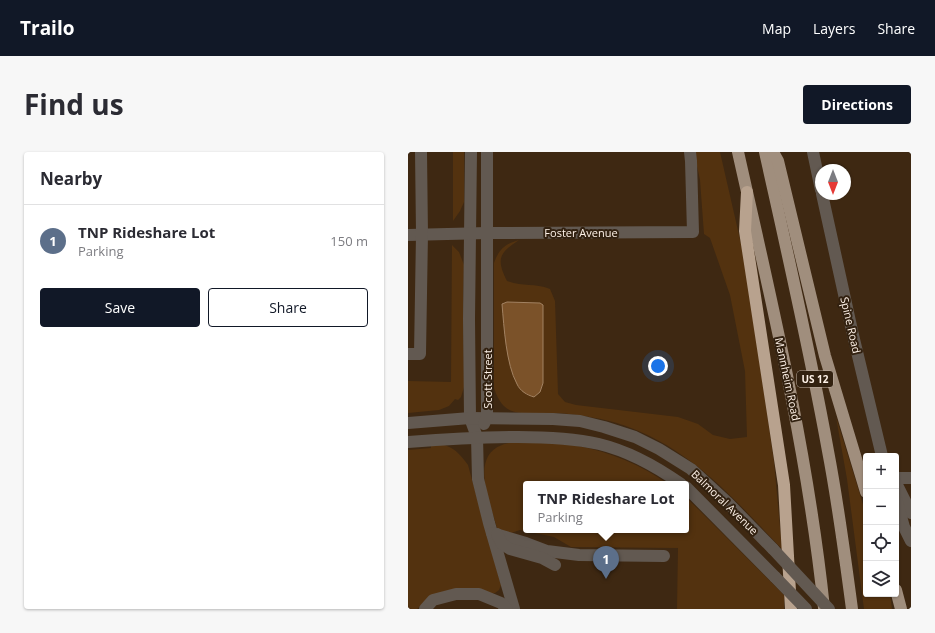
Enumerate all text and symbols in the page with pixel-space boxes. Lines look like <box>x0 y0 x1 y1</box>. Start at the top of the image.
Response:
text: Trailo <box>20 15 74 41</box>
text: Map <box>762 19 791 38</box>
text: Layers <box>813 19 855 38</box>
text: Share <box>877 19 915 38</box>
text: Find us <box>24 85 124 123</box>
button: Directions <box>803 85 911 124</box>
north arrow <box>815 164 851 200</box>
text: Nearby <box>40 167 102 190</box>
text: TNP Rideshare Lot <box>78 222 215 242</box>
street label: Foster Avenue <box>544 225 618 240</box>
text: 1 <box>49 232 57 250</box>
text: 150 m <box>330 232 368 250</box>
text: Parking <box>78 242 124 260</box>
button: Save <box>40 288 200 327</box>
button: Share <box>208 288 368 327</box>
street label: Spine Road <box>837 295 865 355</box>
street label: Mannheim Road <box>772 336 804 422</box>
street label: Scott Street <box>480 349 495 409</box>
your location <box>648 356 668 376</box>
road number: US 12 <box>797 371 833 387</box>
map controls <box>863 453 899 597</box>
button: + <box>863 453 899 489</box>
street label: Balmoral Avenue <box>688 466 762 538</box>
popup <box>523 481 689 533</box>
text: TNP Rideshare Lot <box>537 488 675 508</box>
button: − <box>863 489 899 525</box>
text: Parking <box>537 508 583 526</box>
button: locate <box>863 525 899 561</box>
pin: 1 <box>593 546 619 579</box>
button: layers <box>863 561 899 597</box>

